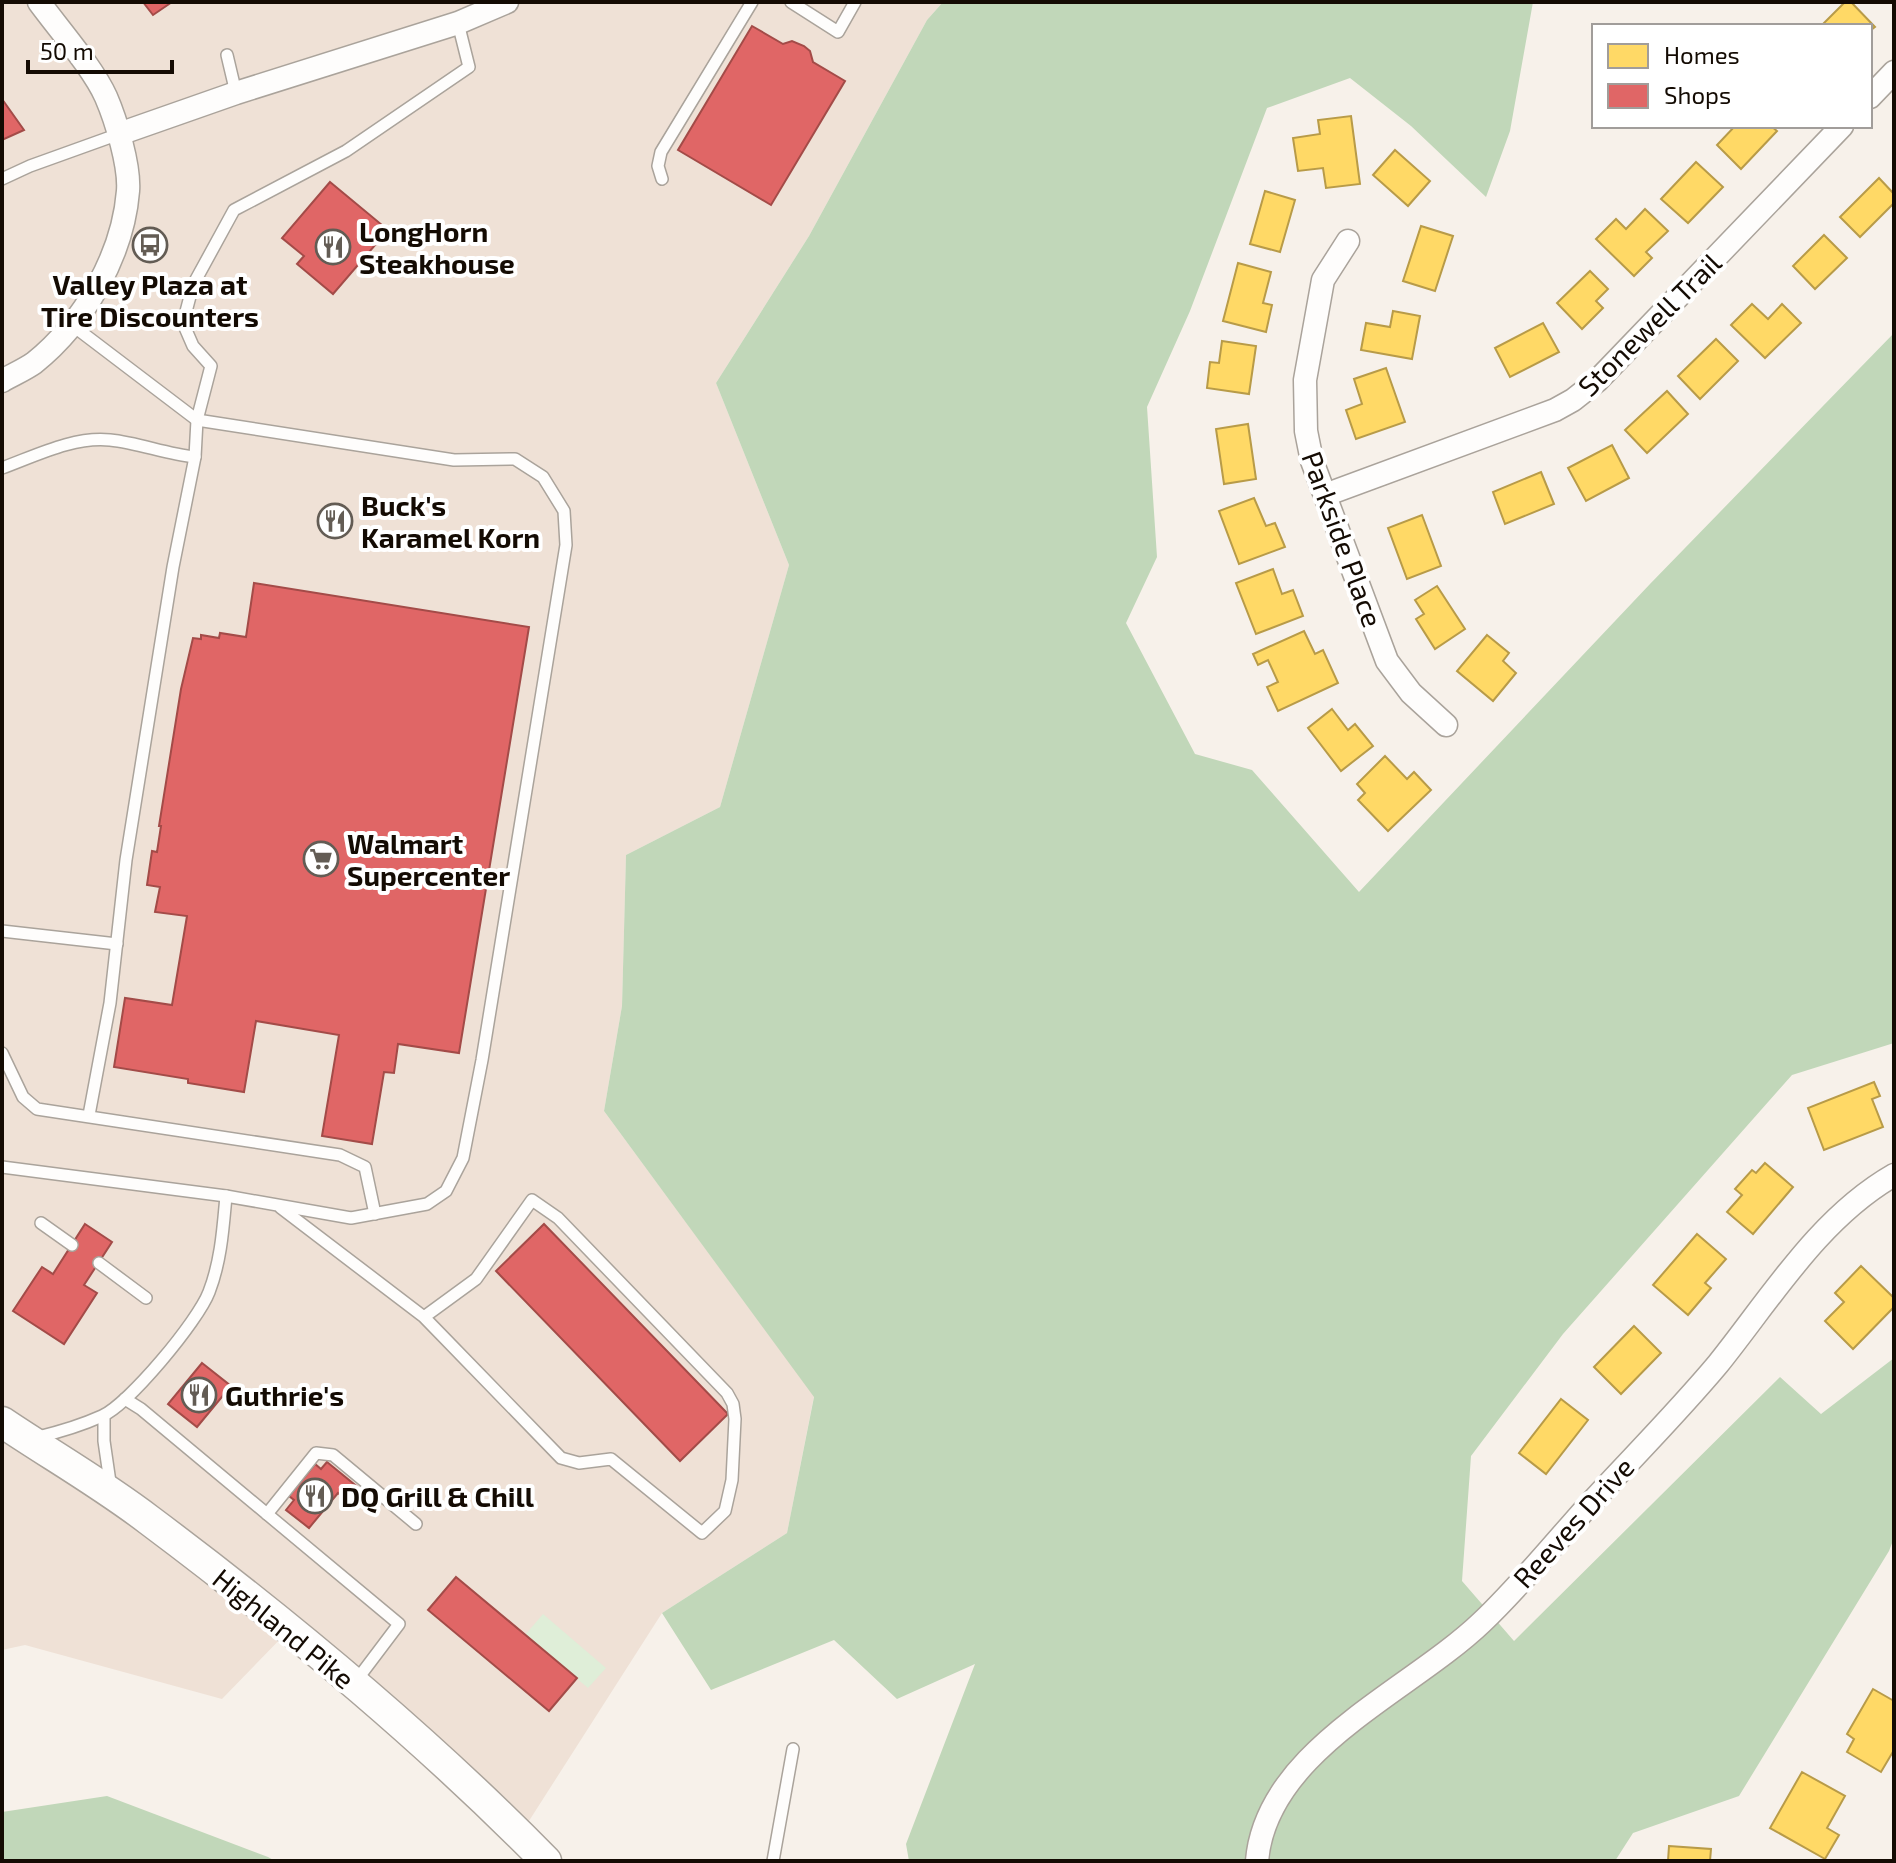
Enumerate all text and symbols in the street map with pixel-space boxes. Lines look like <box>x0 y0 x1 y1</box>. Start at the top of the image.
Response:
scale bar <box>28 24 172 74</box>
legend <box>1592 24 1872 128</box>
text: 50 m <box>40 36 94 65</box>
text: Homes <box>1664 40 1740 69</box>
text: Shops <box>1664 80 1731 109</box>
place label: LongHorn Steakhouse <box>359 214 515 280</box>
bus stop icon: Valley Plaza at Tire Discounters <box>131 226 169 264</box>
restaurant icon: LongHorn Steakhouse <box>314 228 352 266</box>
street label: Stonewell Trail <box>1570 245 1728 403</box>
place label: Valley Plaza at Tire Discounters <box>41 267 259 333</box>
street label: Parkside Place <box>1295 447 1391 631</box>
place label: Buck's Karamel Korn <box>361 488 540 554</box>
restaurant icon: Buck's Karamel Korn <box>316 502 354 540</box>
place label: Walmart Supercenter <box>347 826 510 892</box>
supermarket icon: Walmart Supercenter <box>302 840 340 878</box>
restaurant icon: Guthrie's <box>180 1376 218 1414</box>
place label: Guthrie's <box>225 1378 344 1412</box>
street label: Reeves Drive <box>1506 1450 1640 1594</box>
restaurant icon: DQ Grill & Chill <box>296 1477 334 1515</box>
place label: DQ Grill & Chill <box>341 1479 535 1514</box>
street label: Highland Pike <box>206 1561 362 1695</box>

